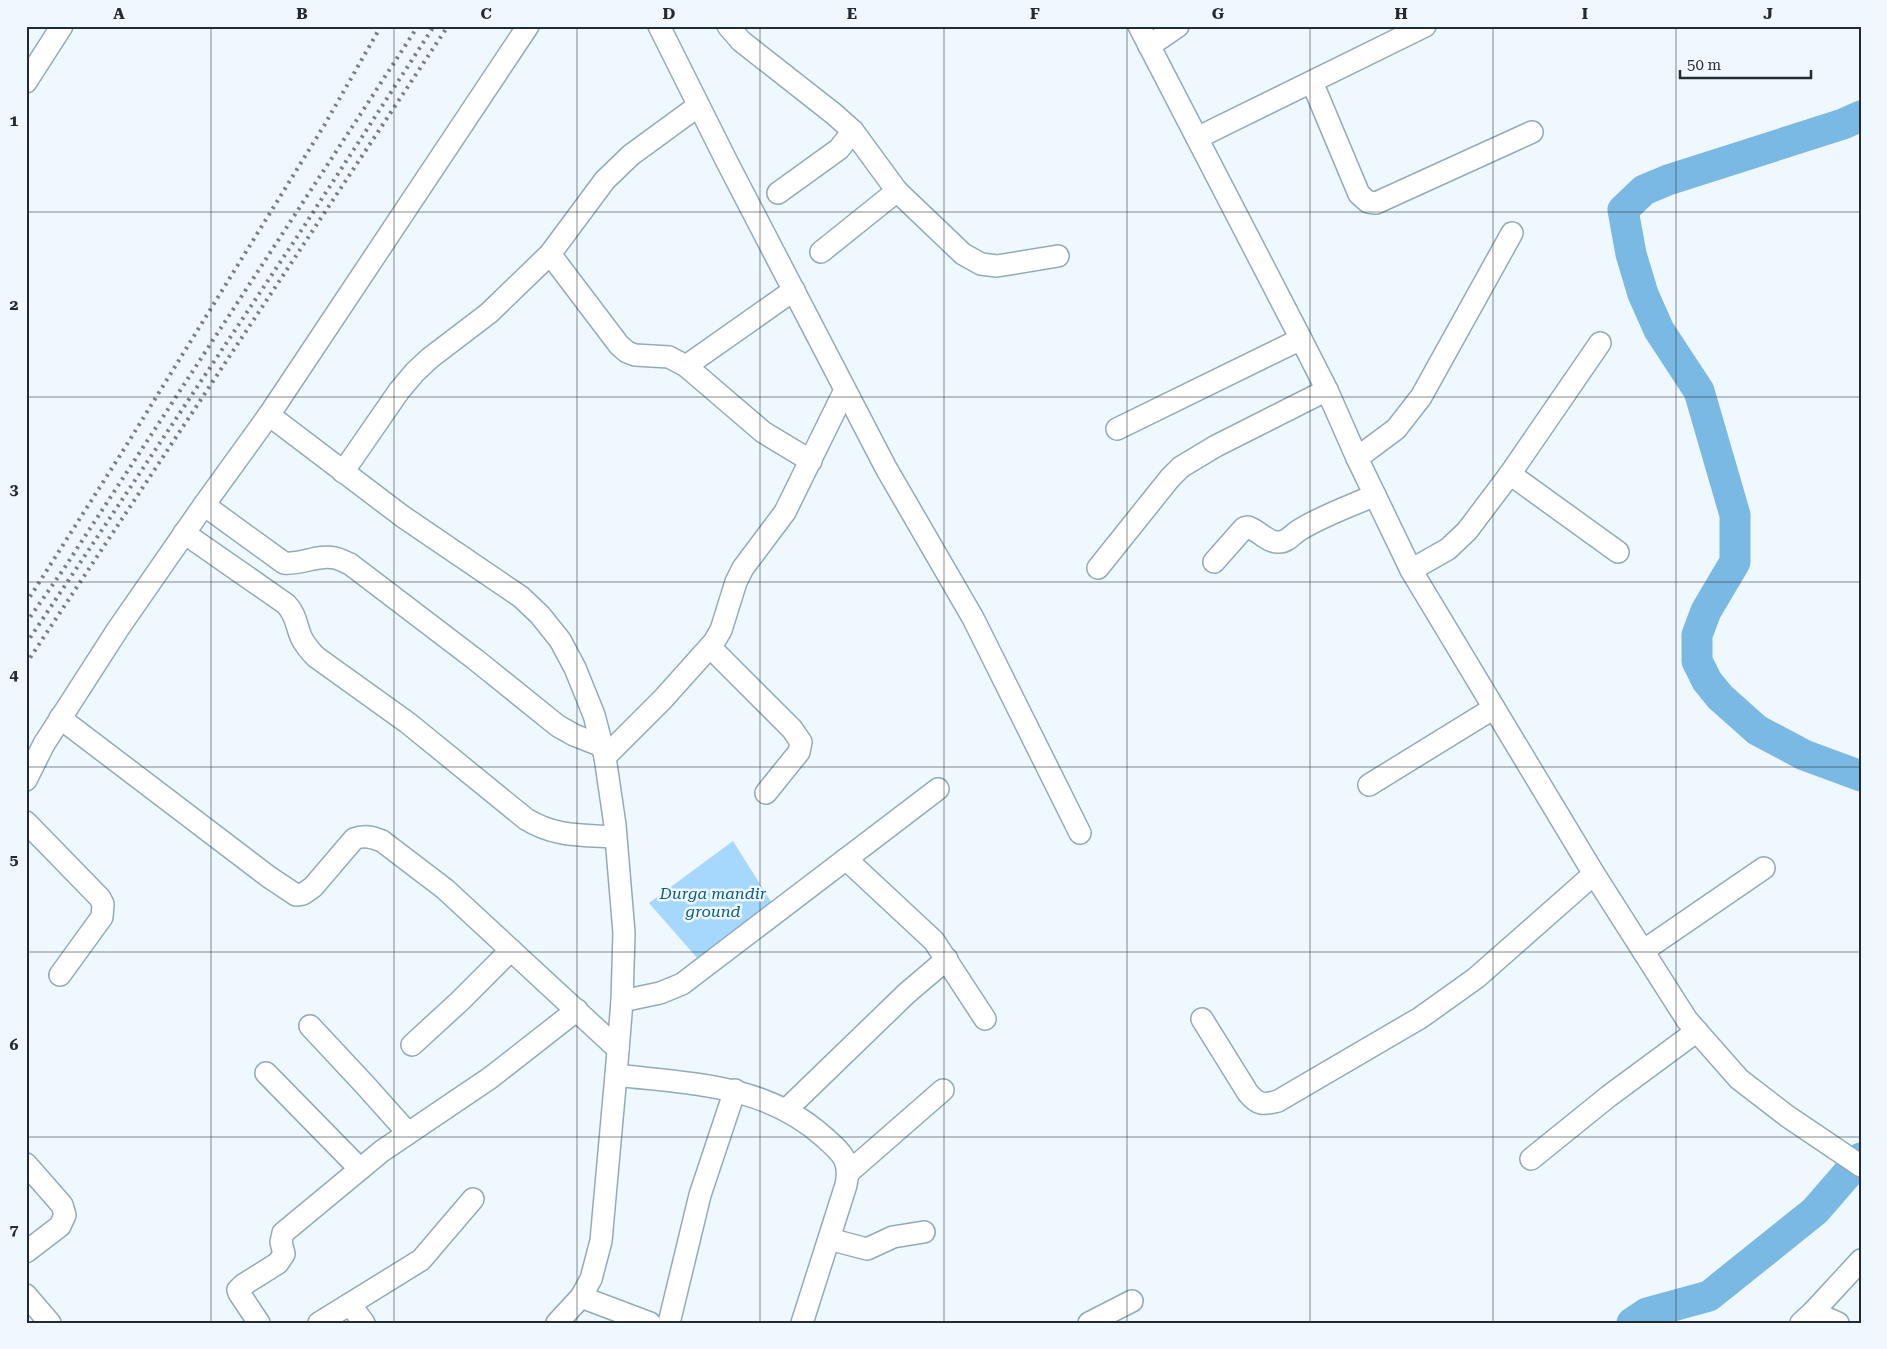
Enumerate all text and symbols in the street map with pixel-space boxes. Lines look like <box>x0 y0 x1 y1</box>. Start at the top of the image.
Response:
text: A <box>113 4 125 23</box>
text: B <box>296 4 308 23</box>
text: C <box>480 4 492 23</box>
text: D <box>663 4 676 23</box>
text: E <box>847 4 857 23</box>
text: F <box>1030 4 1040 23</box>
text: G <box>1212 4 1225 23</box>
text: H <box>1394 4 1408 23</box>
text: I <box>1582 4 1588 23</box>
text: J <box>1763 4 1773 23</box>
scale bar <box>1680 48 1811 80</box>
text: 50 m <box>1687 56 1722 74</box>
text: 1 <box>10 111 19 130</box>
text: 2 <box>10 295 19 314</box>
text: 3 <box>10 480 19 499</box>
text: 4 <box>10 665 19 684</box>
text: 5 <box>10 850 19 869</box>
park label: Durga mandir ground <box>659 884 767 921</box>
text: 6 <box>10 1035 19 1054</box>
text: 7 <box>10 1220 19 1239</box>

